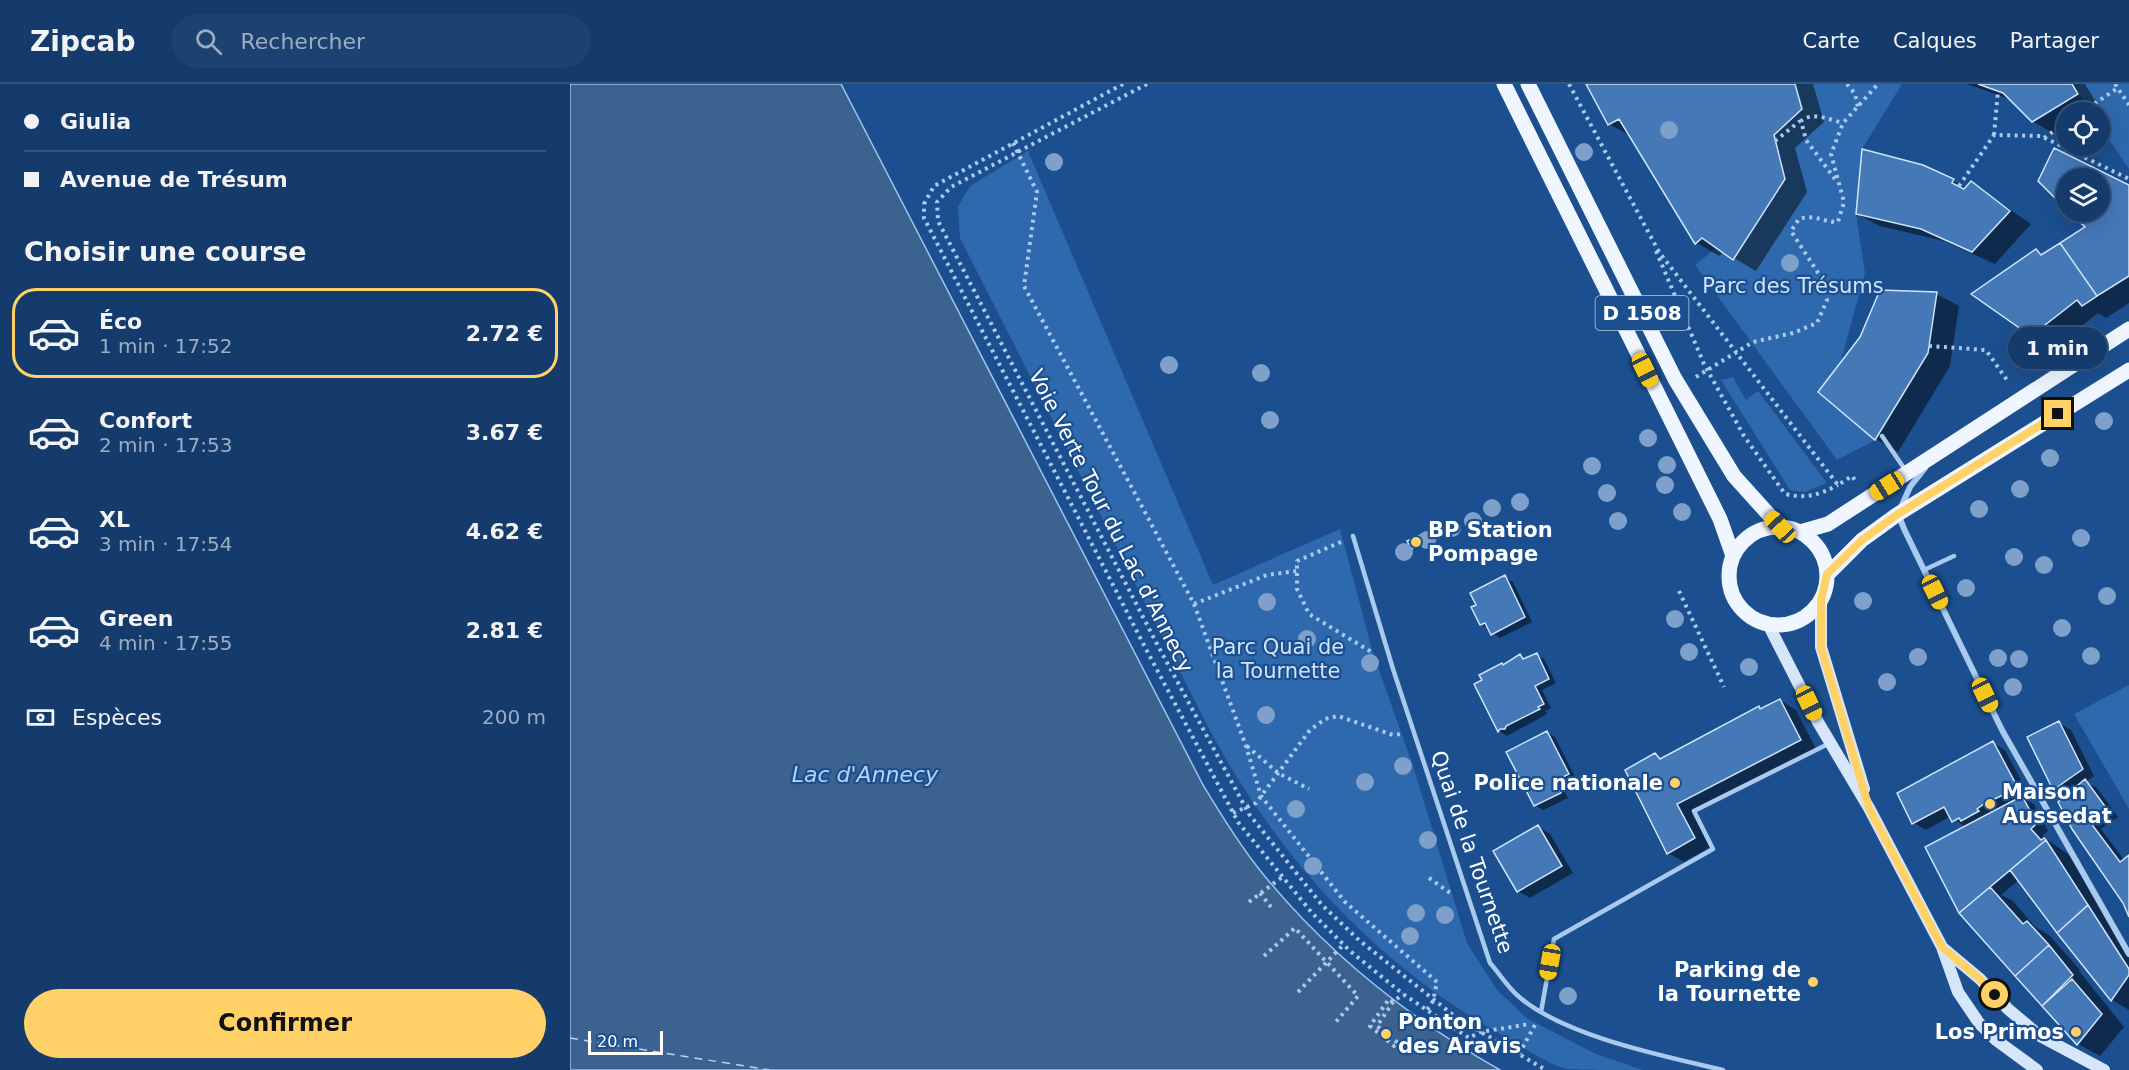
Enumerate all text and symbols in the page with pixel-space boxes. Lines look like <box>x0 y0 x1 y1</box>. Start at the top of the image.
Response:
search box <box>171 14 591 68</box>
text: Zipcab <box>30 25 135 58</box>
icon: search <box>192 25 225 58</box>
text: Rechercher <box>240 29 365 54</box>
text: Carte <box>1803 29 1860 53</box>
text: Calques <box>1893 29 1977 53</box>
text: Partager <box>2010 29 2099 53</box>
map controls <box>2056 102 2110 222</box>
button: locate <box>2056 102 2110 156</box>
text: Giulia <box>60 109 131 134</box>
text: Avenue de Trésum <box>60 167 288 192</box>
button: layers <box>2056 168 2110 222</box>
text: Choisir une course <box>24 236 307 267</box>
park label: Parc des Trésums <box>1702 274 1884 298</box>
road number: D 1508 <box>1596 296 1688 330</box>
icon: car <box>27 306 81 360</box>
text: Éco <box>99 309 142 334</box>
text: 2.72 € <box>466 321 543 346</box>
callout: 1 min <box>2008 327 2108 369</box>
text: 1 min · 17:52 <box>99 334 233 358</box>
text: 1 min <box>2026 336 2089 360</box>
car <box>1629 350 1661 390</box>
street label: Voie Verte Tour du Lac d'Annecy <box>1024 365 1198 677</box>
route end <box>2044 400 2071 427</box>
icon: car <box>27 405 81 459</box>
text: Confort <box>99 408 192 433</box>
text: 3.67 € <box>466 420 543 445</box>
text: 2 min · 17:53 <box>99 433 233 457</box>
car <box>1867 469 1907 503</box>
icon: car <box>27 504 81 558</box>
text: XL <box>99 507 130 532</box>
car <box>1761 508 1799 546</box>
place label: BP Station Pompage <box>1428 518 1553 566</box>
text: 4.62 € <box>466 519 543 544</box>
text: 3 min · 17:54 <box>99 532 233 556</box>
marker: BP Station Pompage <box>1409 535 1423 549</box>
car <box>1919 572 1951 612</box>
icon: car <box>27 603 81 657</box>
text: Green <box>99 606 173 631</box>
text: 2.81 € <box>466 618 543 643</box>
text: 4 min · 17:55 <box>99 631 233 655</box>
park label: Parc Quai de la Tournette <box>1212 635 1344 683</box>
car <box>1969 675 2001 715</box>
car <box>1793 683 1825 723</box>
icon: cash <box>24 701 57 734</box>
text: Espèces <box>72 705 162 730</box>
text: 200 m <box>482 705 546 729</box>
street label: Quai de la Tournette <box>1426 747 1518 957</box>
water label: Lac d'Annecy <box>792 762 939 787</box>
place label: Police nationale <box>1473 771 1663 795</box>
marker: Police nationale <box>1668 776 1682 790</box>
place label: Maison Aussedat <box>2002 780 2112 828</box>
marker: Maison Aussedat <box>1983 797 1997 811</box>
car <box>1538 943 1562 981</box>
place label: Parking de la Tournette <box>1658 958 1801 1006</box>
marker: Parking de la Tournette <box>1806 975 1820 989</box>
route start <box>1981 981 2008 1008</box>
button: Confirmer <box>24 989 546 1058</box>
place label: Ponton des Aravis <box>1398 1010 1521 1058</box>
place label: Los Primos <box>1935 1020 2064 1044</box>
marker: Los Primos <box>2069 1025 2083 1039</box>
marker: Ponton des Aravis <box>1379 1027 1393 1041</box>
scale bar <box>588 1028 663 1056</box>
text: 20 m <box>597 1032 638 1051</box>

